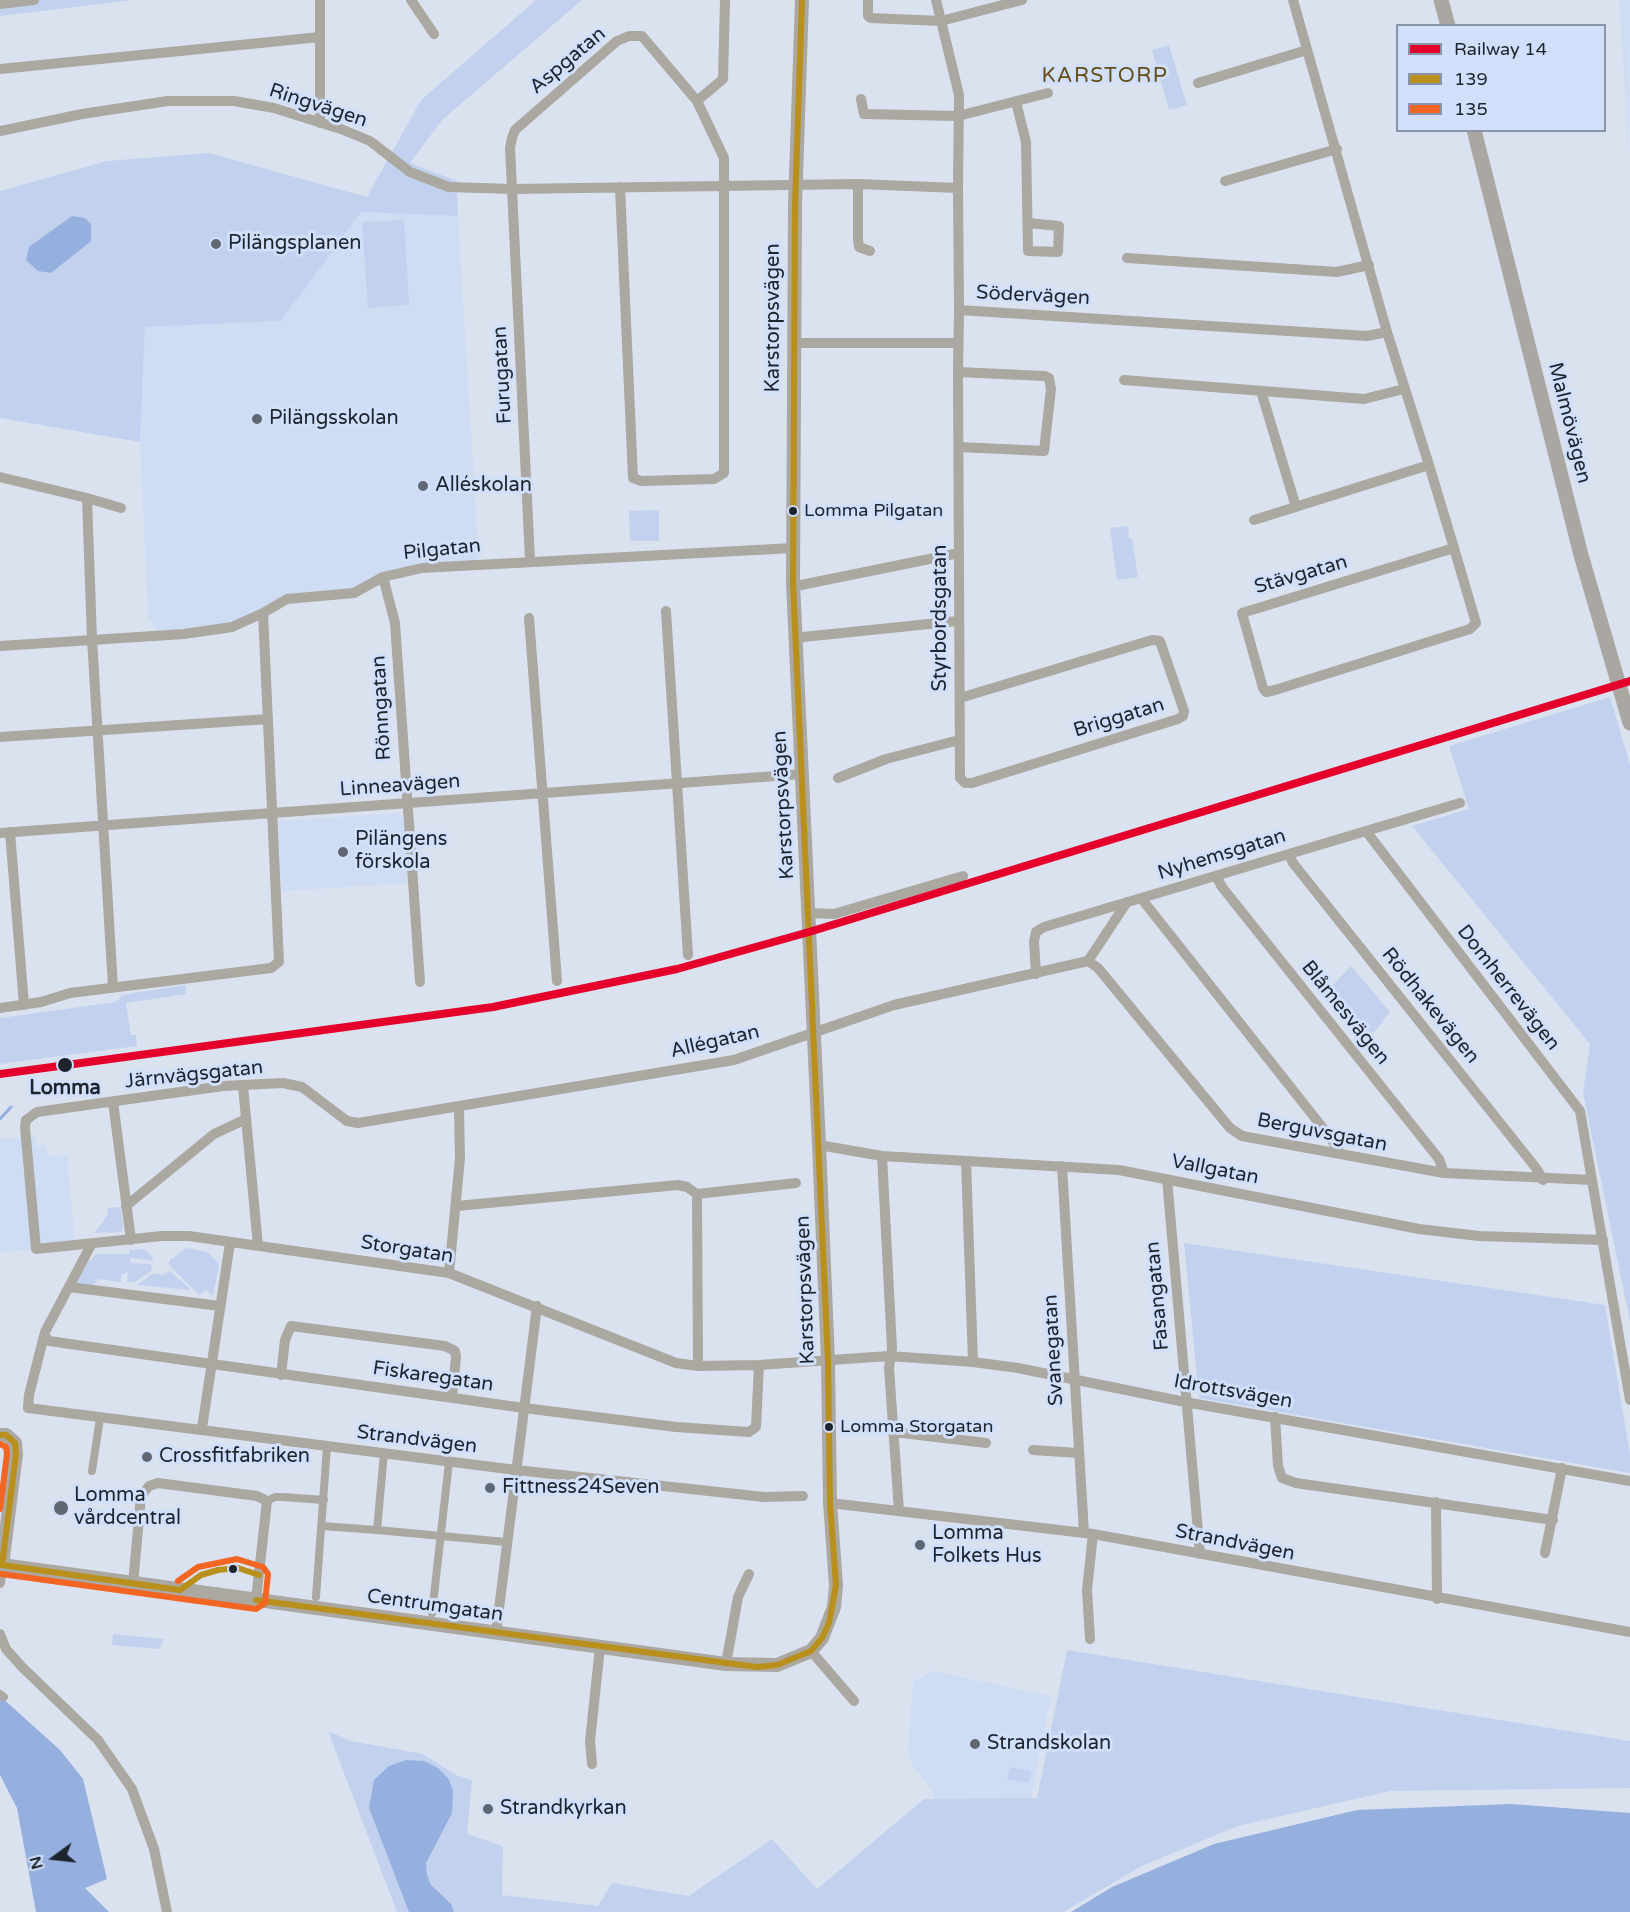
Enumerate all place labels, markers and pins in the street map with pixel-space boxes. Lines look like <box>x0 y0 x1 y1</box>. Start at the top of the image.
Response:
place label: Pilängsplanen <box>228 232 361 256</box>
marker: Pilängsplanen <box>209 237 223 251</box>
place label: Pilängsskolan <box>269 407 399 431</box>
marker: Pilängsskolan <box>250 412 264 426</box>
place label: Alléskolan <box>435 474 532 498</box>
marker: Alléskolan <box>416 479 430 493</box>
place label: Lomma Pilgatan <box>804 500 943 522</box>
marker: Lomma Pilgatan <box>787 505 799 517</box>
place label: Pilängens förskola <box>355 828 447 875</box>
marker: Pilängens förskola <box>336 845 350 859</box>
marker: Lomma <box>56 1056 74 1074</box>
place label: Lomma <box>29 1077 101 1101</box>
place label: Lomma Storgatan <box>840 1416 993 1438</box>
marker: Lomma Storgatan <box>823 1421 835 1433</box>
place label: Crossfitfabriken <box>159 1445 310 1469</box>
marker: Crossfitfabriken <box>140 1450 154 1464</box>
place label: Fittness24Seven <box>502 1476 660 1500</box>
marker: Fittness24Seven <box>483 1481 497 1495</box>
place label: Lomma vårdcentral <box>74 1484 181 1531</box>
marker: Lomma vårdcentral <box>52 1499 70 1517</box>
place label: Lomma Folkets Hus <box>932 1522 1042 1569</box>
marker: Lomma Folkets Hus <box>913 1538 927 1552</box>
unlabelled marker <box>227 1563 239 1575</box>
place label: Strandskolan <box>987 1732 1111 1756</box>
marker: Strandskolan <box>968 1737 982 1751</box>
place label: Strandkyrkan <box>500 1797 627 1821</box>
marker: Strandkyrkan <box>481 1802 495 1816</box>

